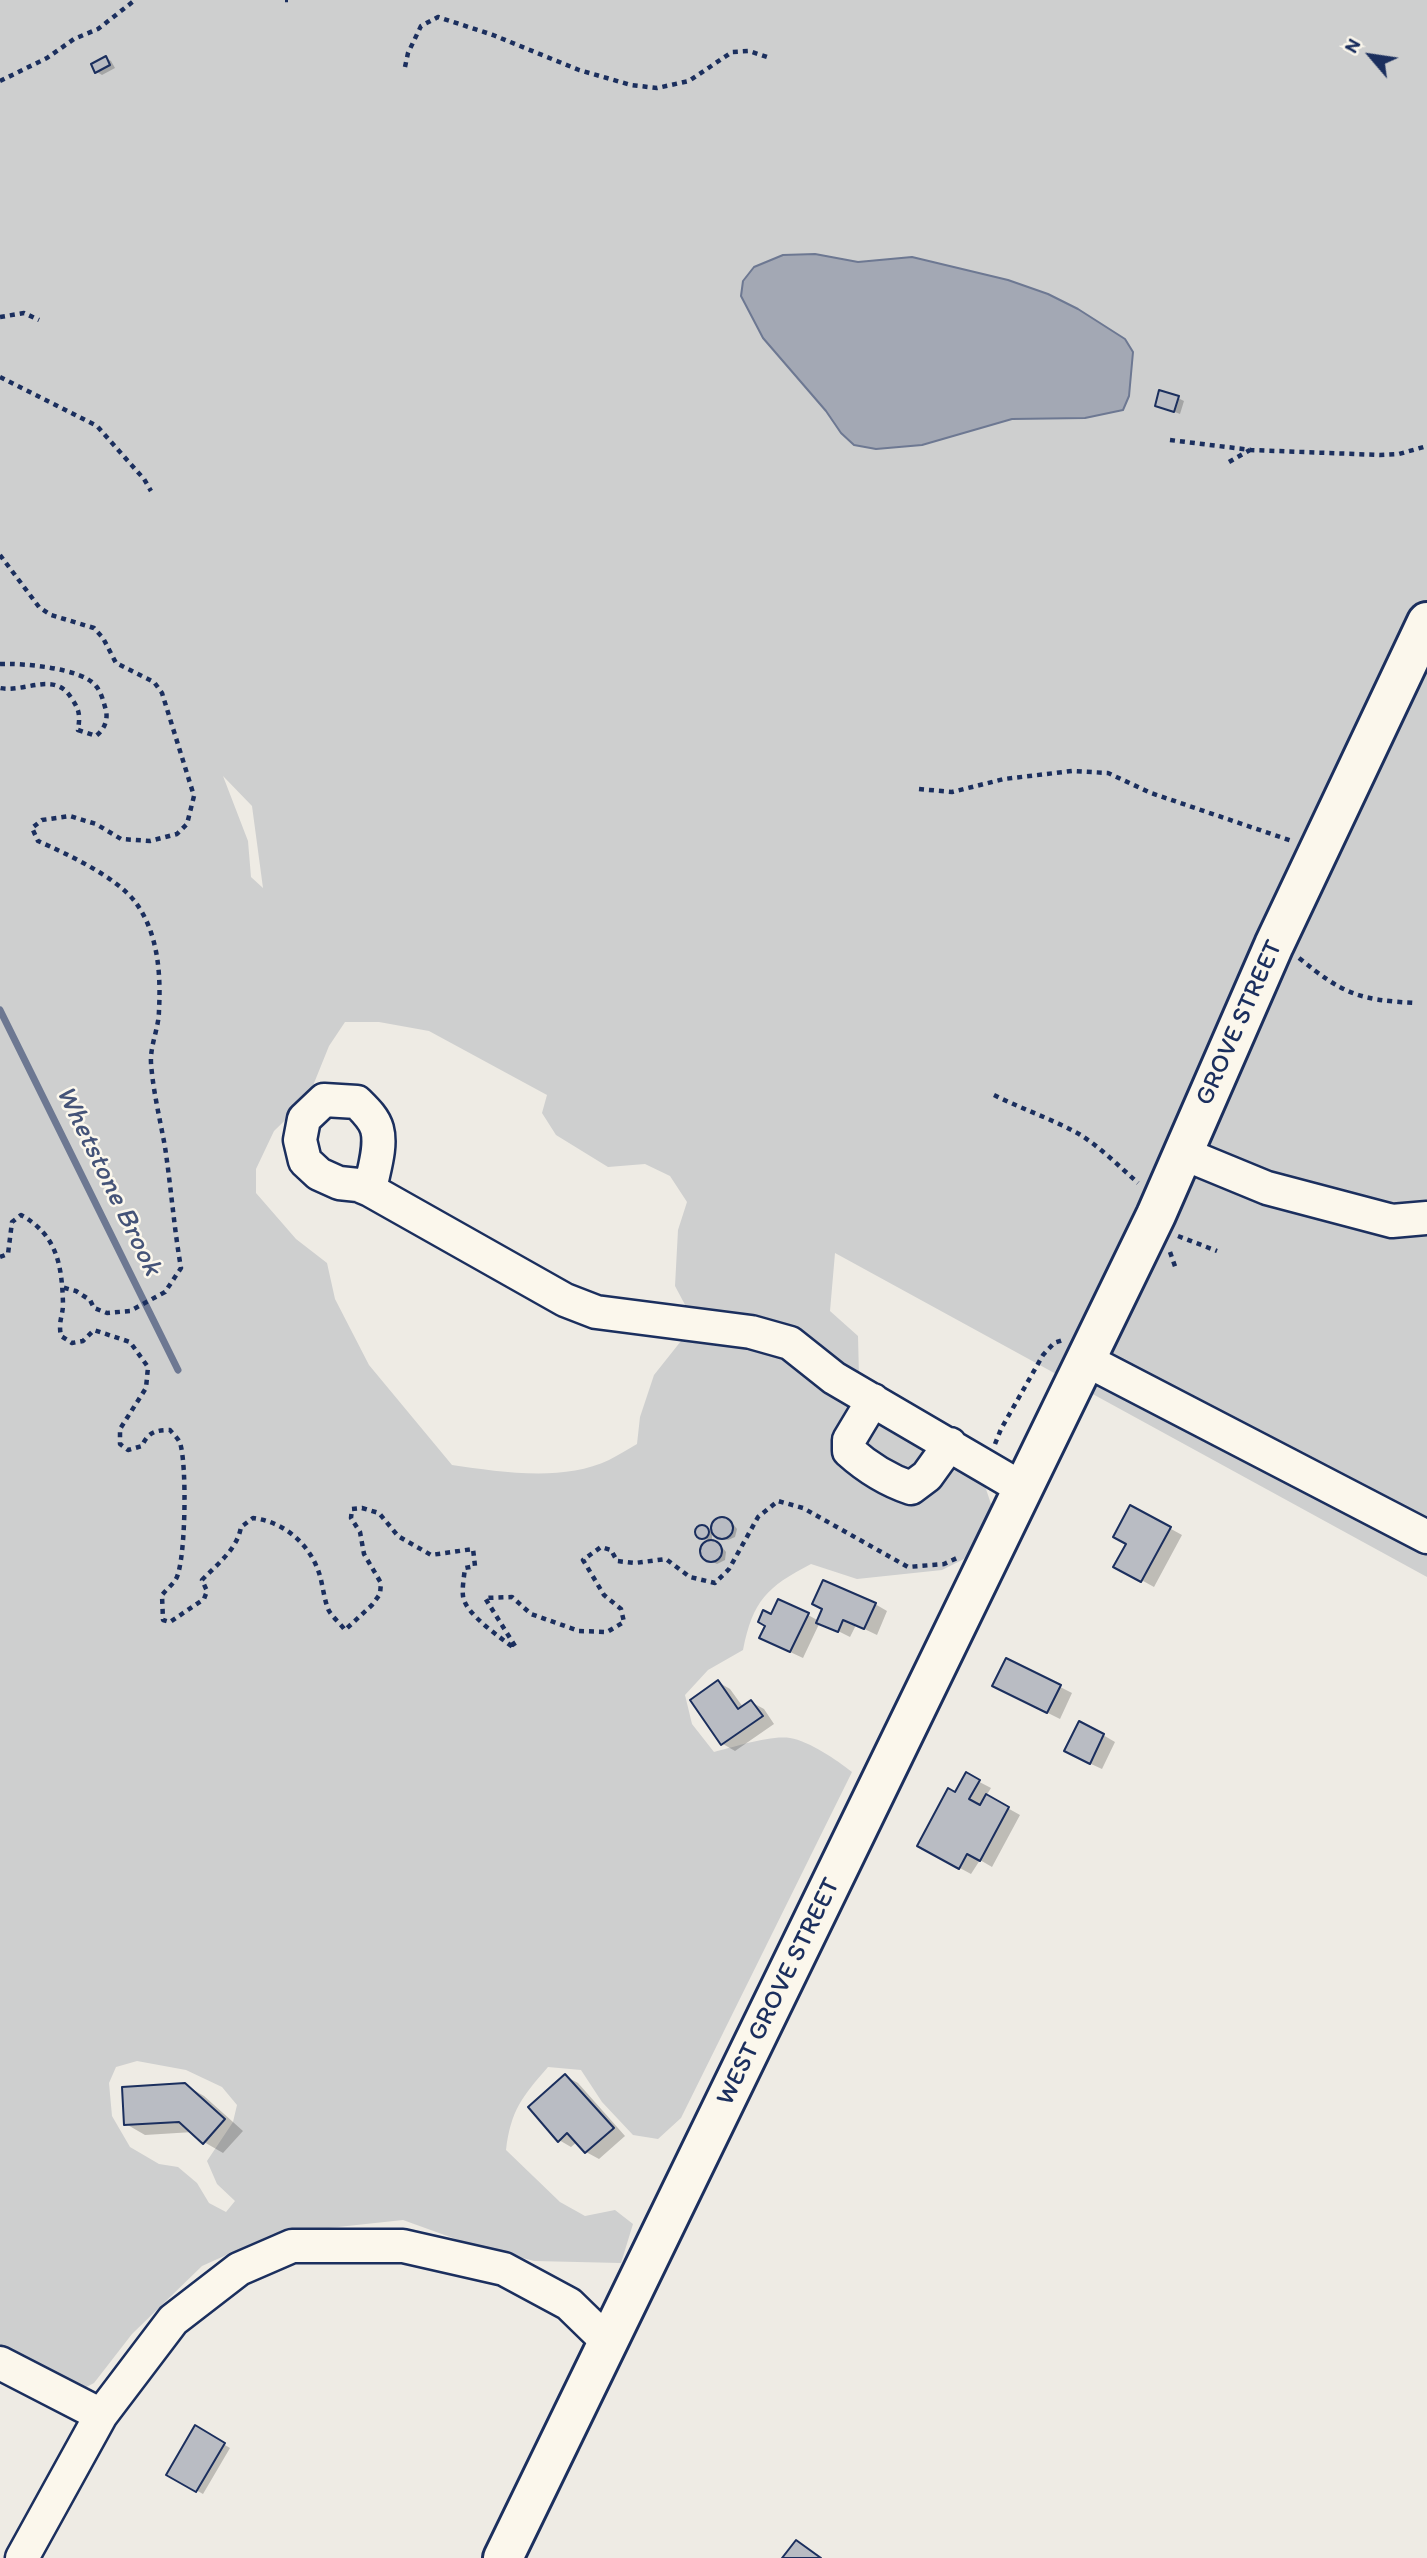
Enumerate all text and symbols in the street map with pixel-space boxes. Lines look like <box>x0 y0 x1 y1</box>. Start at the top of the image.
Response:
north arrow <box>1336 21 1406 91</box>
text: N <box>1339 34 1365 57</box>
street label: GROVE STREET <box>1190 936 1290 1110</box>
water label: Whetstone Brook <box>48 1081 168 1281</box>
street label: WEST GROVE STREET <box>710 1873 848 2111</box>

